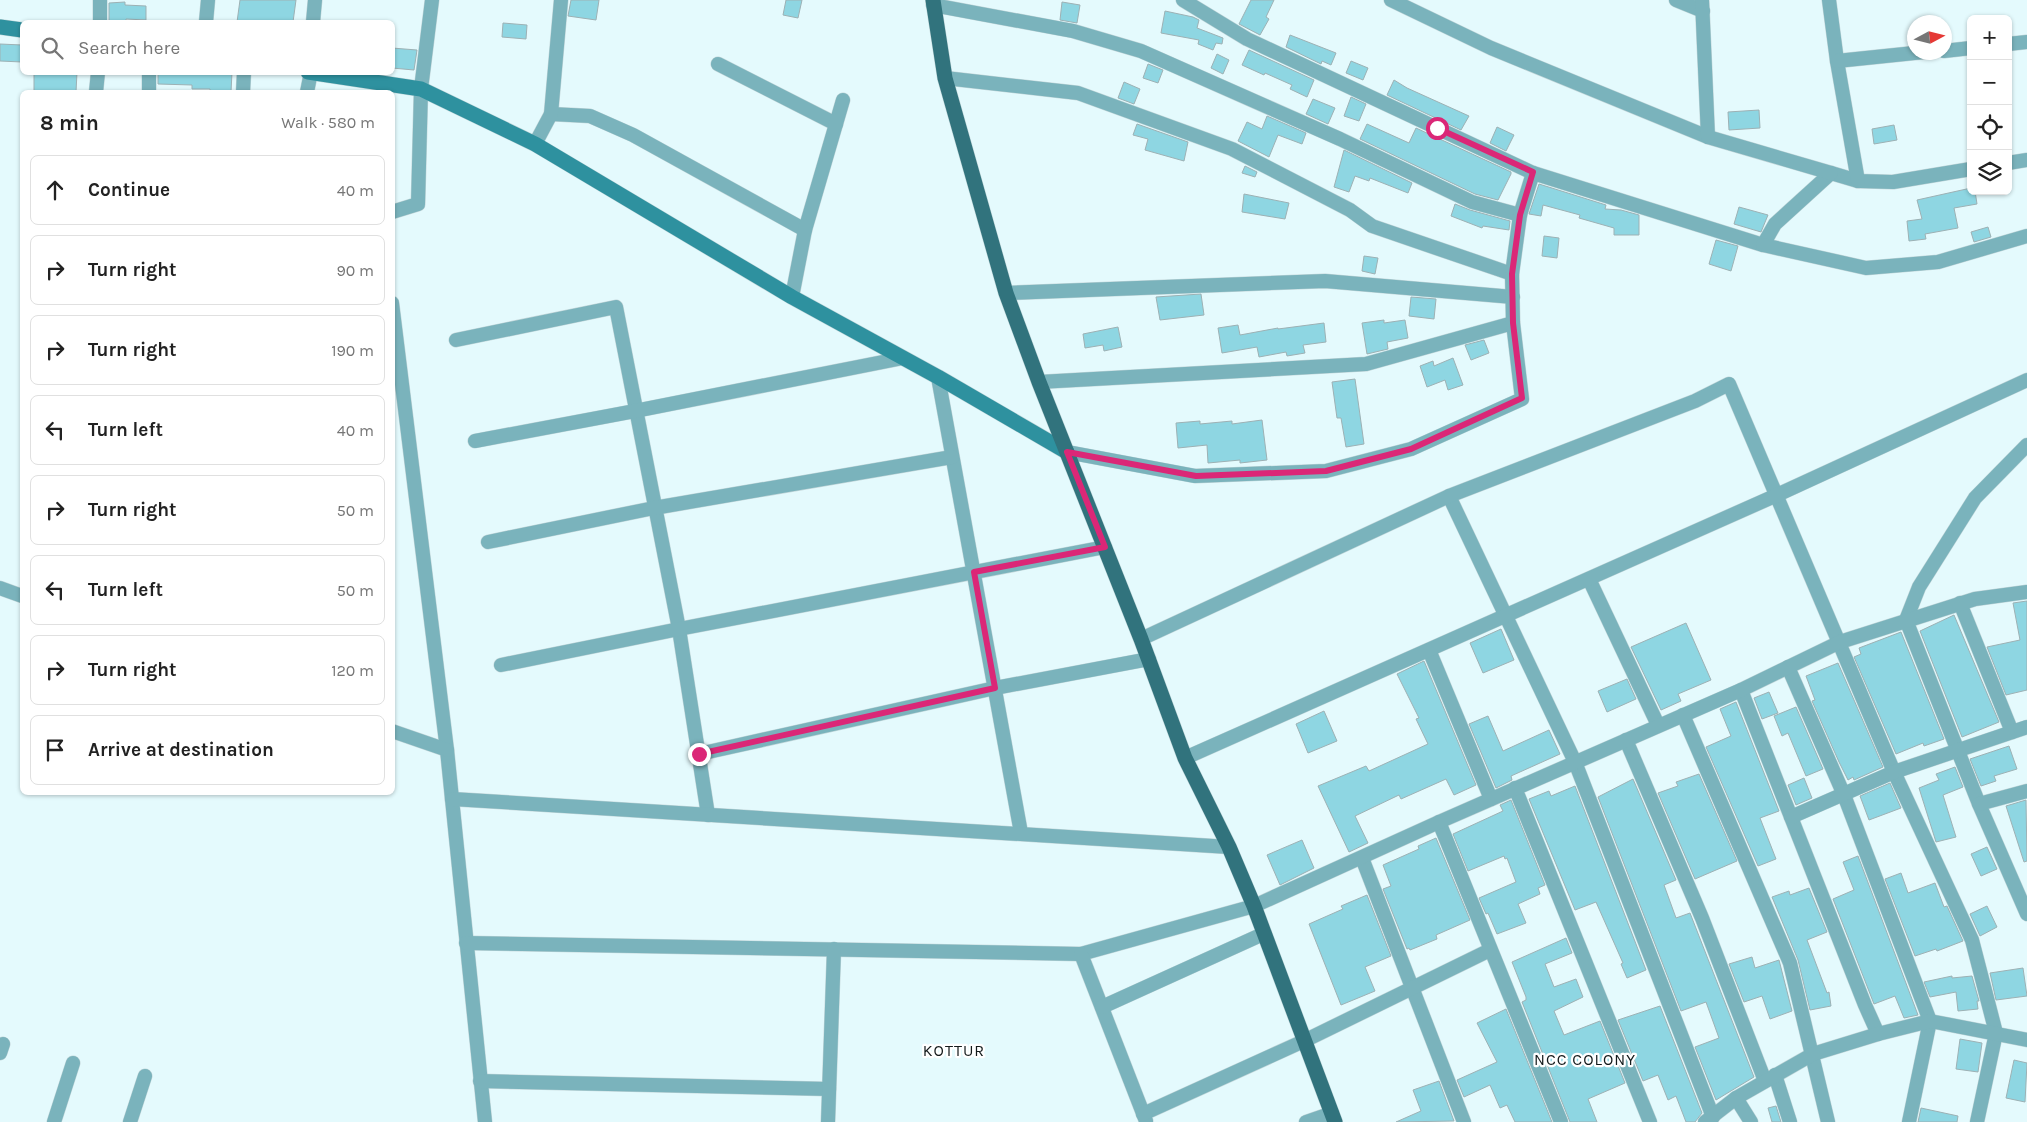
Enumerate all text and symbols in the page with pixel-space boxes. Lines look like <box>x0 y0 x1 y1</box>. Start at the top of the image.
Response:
north arrow <box>1907 15 1952 60</box>
map controls <box>1967 15 2012 195</box>
button: + <box>1967 15 2012 60</box>
search box <box>20 20 395 75</box>
icon: search <box>38 34 66 62</box>
text: Search here <box>78 37 180 59</box>
button: − <box>1967 60 2012 105</box>
button: locate <box>1967 105 2012 150</box>
text: 8 min <box>40 111 99 135</box>
text: Walk · 580 m <box>281 113 375 132</box>
route start <box>1426 117 1449 140</box>
button: layers <box>1967 150 2012 195</box>
icon: ahead <box>41 176 69 204</box>
text: Continue <box>88 179 170 201</box>
text: 40 m <box>337 181 374 200</box>
icon: right <box>41 256 69 284</box>
text: Turn right <box>88 259 177 281</box>
text: 90 m <box>336 261 374 280</box>
icon: right <box>41 336 69 364</box>
text: Turn right <box>88 339 177 361</box>
text: 190 m <box>331 341 374 360</box>
icon: left <box>41 416 69 444</box>
text: Turn left <box>88 419 163 441</box>
text: 40 m <box>337 421 374 440</box>
icon: right <box>41 496 69 524</box>
text: Turn right <box>88 499 177 521</box>
text: 50 m <box>337 501 374 520</box>
icon: left <box>41 576 69 604</box>
text: Turn left <box>88 579 163 601</box>
text: 50 m <box>337 581 374 600</box>
icon: right <box>41 656 69 684</box>
text: Turn right <box>88 659 177 681</box>
text: 120 m <box>331 661 374 680</box>
icon: arrive <box>41 736 69 764</box>
text: Arrive at destination <box>88 739 274 761</box>
route end <box>688 743 711 766</box>
district label: KOTTUR <box>923 1041 985 1060</box>
district label: NCC COLONY <box>1534 1050 1636 1069</box>

